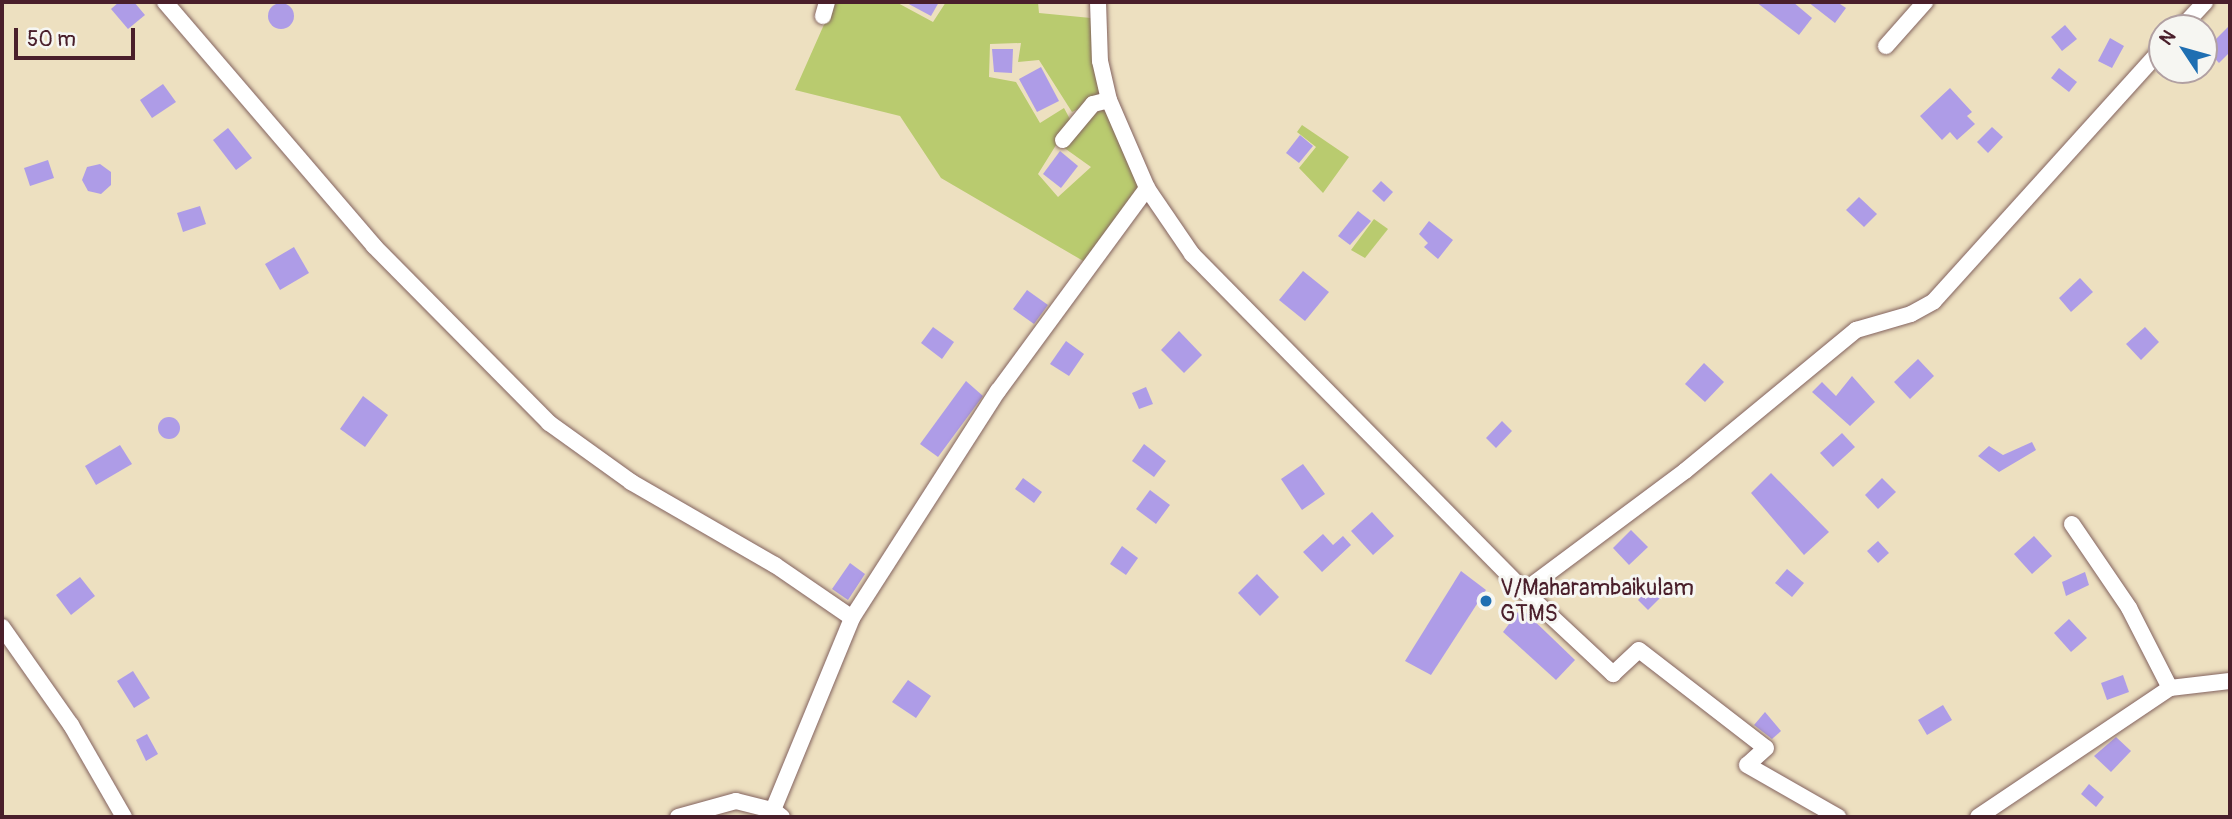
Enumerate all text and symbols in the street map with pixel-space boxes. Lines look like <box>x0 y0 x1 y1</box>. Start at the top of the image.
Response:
scale bar <box>18 14 138 58</box>
north arrow <box>2148 14 2218 84</box>
text: 50 m <box>27 26 76 53</box>
text: N <box>2154 26 2181 50</box>
place label: V/Maharambaikulam GTMS <box>1500 574 1694 628</box>
marker: V/Maharambaikulam GTMS <box>1478 593 1494 609</box>

